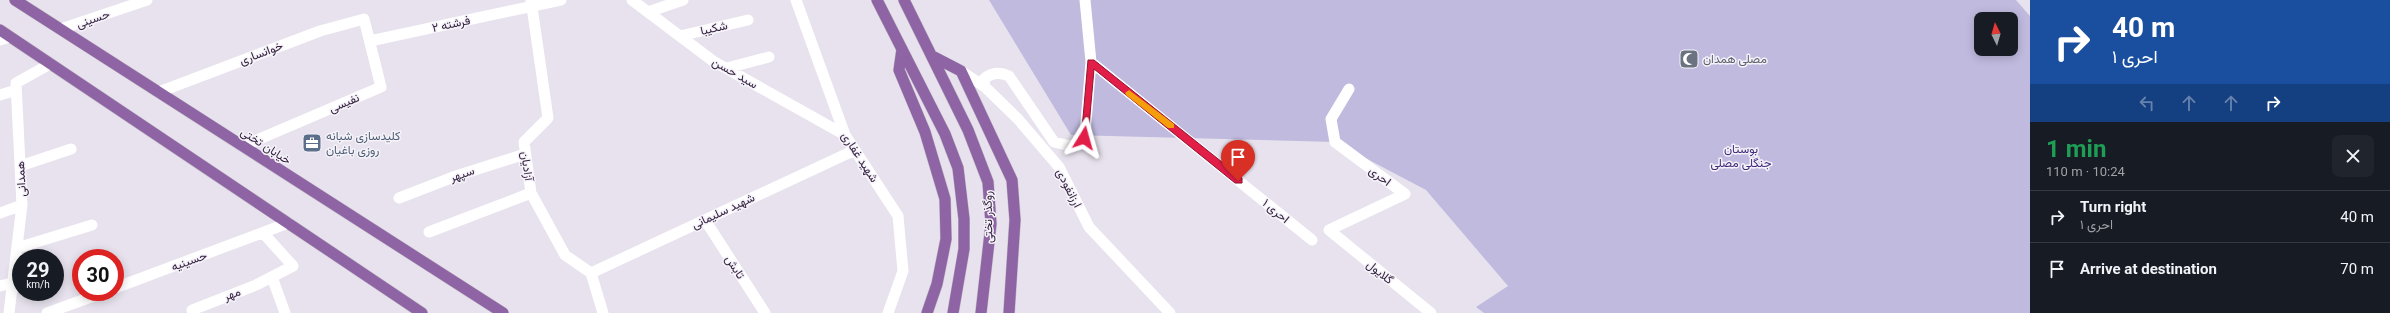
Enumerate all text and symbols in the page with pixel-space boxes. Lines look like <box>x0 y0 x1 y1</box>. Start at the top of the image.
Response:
street label: حسینی <box>74 7 112 32</box>
text: 40 m <box>2112 11 2175 44</box>
north arrow <box>1974 12 2018 56</box>
map controls <box>1974 12 2018 56</box>
street label: فرشته ۲ <box>431 13 472 36</box>
icon: right <box>2046 16 2098 68</box>
street label: شکیبا <box>699 18 729 38</box>
street label: خوانساری <box>237 38 285 69</box>
text: احری ۱ <box>2112 46 2158 67</box>
mosque icon: مصلی همدان <box>1678 48 1700 70</box>
place label: مصلی همدان <box>1703 52 1767 67</box>
street label: سید حسن <box>709 54 760 92</box>
street label: نفیسی <box>327 90 362 117</box>
icon: left <box>2136 92 2158 114</box>
icon: ahead <box>2178 92 2200 114</box>
icon: ahead <box>2220 92 2242 114</box>
icon: right <box>2262 92 2284 114</box>
position arrow <box>1063 117 1105 159</box>
street label: خیابان تختی <box>238 125 294 168</box>
place label: کلیدسازی شبانه روزی باغیان <box>326 129 400 158</box>
street label: شهید غفاری <box>838 129 881 185</box>
office icon: کلیدسازی شبانه روزی باغیان <box>301 132 323 154</box>
text: 1 min <box>2046 135 2106 163</box>
button: close <box>2332 135 2374 177</box>
pin <box>1221 140 1255 181</box>
park label: بوستان جنگلی مصلی <box>1710 142 1772 171</box>
icon: arrive <box>1227 146 1249 168</box>
street label: آزادیان <box>517 150 536 183</box>
street label: همدانی <box>13 161 30 197</box>
street label: سپهر <box>447 163 476 186</box>
street label: احری <box>1366 163 1394 190</box>
text: 110 m · 10:24 <box>2046 164 2125 179</box>
street label: ارزانفودی <box>1052 166 1085 210</box>
street label: شهید سلیمانی <box>689 190 757 233</box>
street label: روگذر تختی <box>981 191 996 243</box>
street label: احری ۱ <box>1259 196 1292 227</box>
text: Turn right <box>2080 198 2146 216</box>
icon: right <box>2046 206 2068 228</box>
text: 40 m <box>2340 208 2374 226</box>
text: احری ۱ <box>2080 217 2113 232</box>
street label: حسینیه <box>169 248 209 274</box>
speed limit sign: 30 <box>72 249 124 301</box>
street label: تابش <box>721 252 748 282</box>
street label: گلایول <box>1363 257 1396 288</box>
text: 29 <box>27 258 49 282</box>
icon: arrive <box>2046 258 2068 280</box>
text: Arrive at destination <box>2080 260 2217 278</box>
text: 70 m <box>2340 260 2374 278</box>
text: km/h <box>26 279 50 290</box>
street label: مهر <box>221 284 243 305</box>

